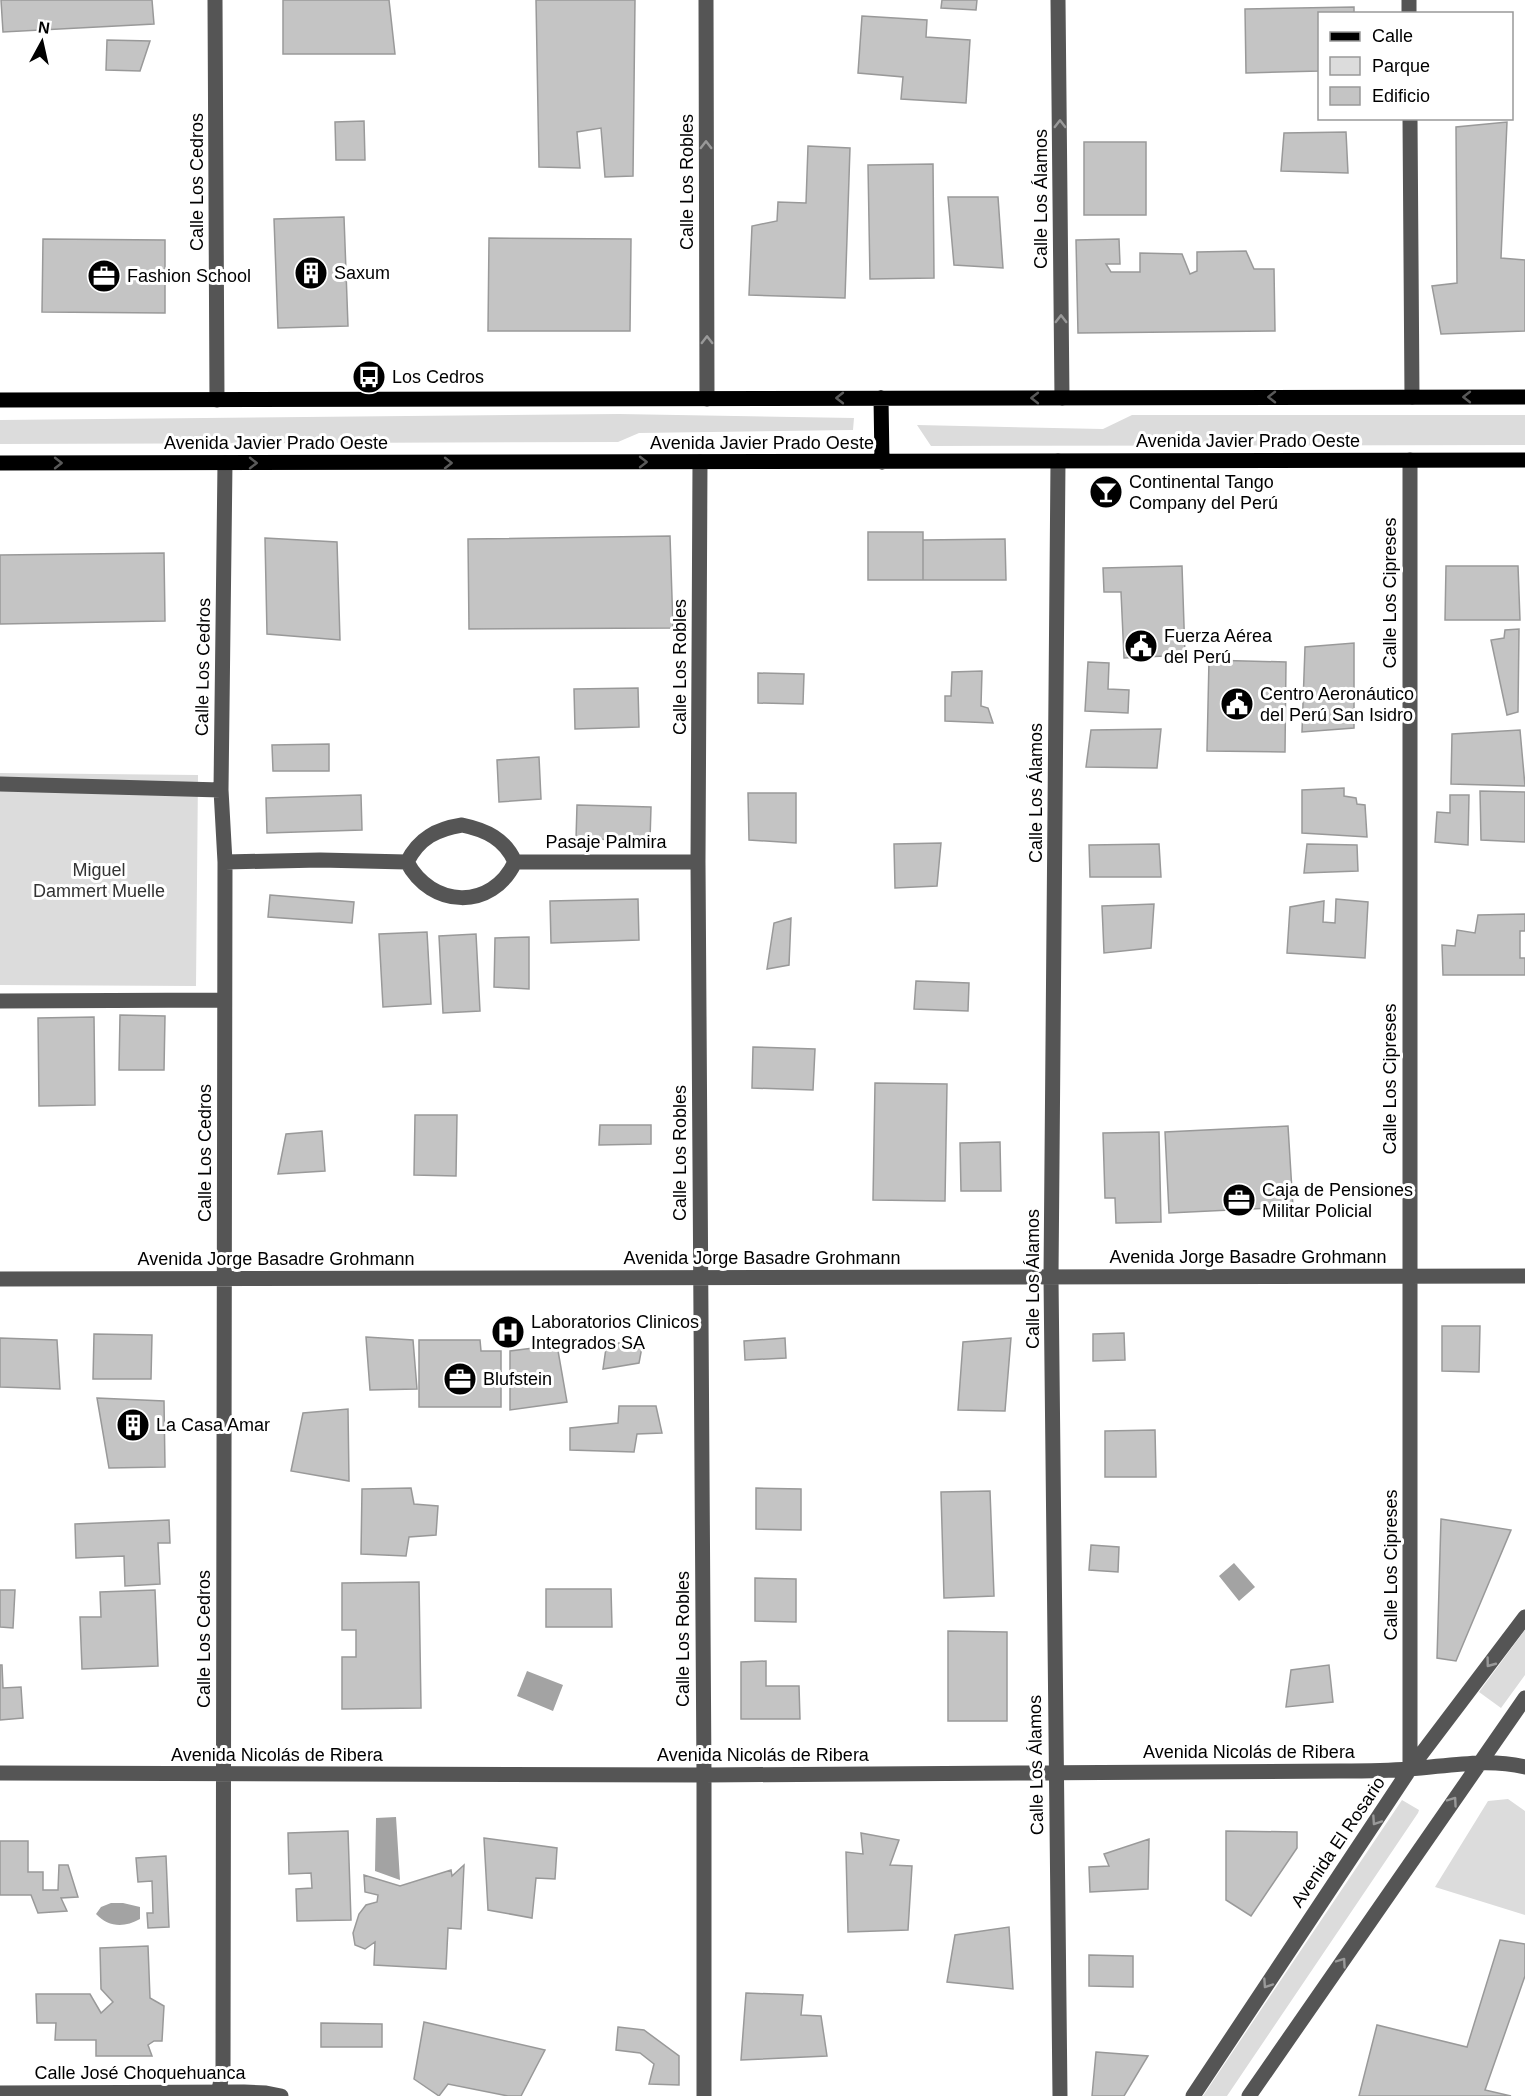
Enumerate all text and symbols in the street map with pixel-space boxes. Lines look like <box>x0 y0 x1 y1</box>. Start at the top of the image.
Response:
north arrow <box>12 12 72 72</box>
legend <box>1318 12 1513 120</box>
text: N <box>37 18 51 37</box>
text: Calle <box>1372 26 1413 46</box>
text: Parque <box>1372 56 1430 76</box>
text: Edificio <box>1372 86 1430 106</box>
street label: Calle Los Cedros <box>187 113 207 251</box>
street label: Calle Los Robles <box>677 114 697 250</box>
one-way arrow <box>1053 119 1066 128</box>
street label: Calle Los Álamos <box>1031 129 1051 269</box>
one-way arrow <box>700 141 712 150</box>
building icon: Saxum <box>293 255 329 291</box>
office icon: Fashion School <box>86 258 122 294</box>
place label: Saxum <box>334 263 390 283</box>
place label: Fashion School <box>127 266 251 286</box>
one-way arrow <box>1055 314 1067 323</box>
one-way arrow <box>701 336 713 345</box>
bus stop icon: Los Cedros <box>351 359 387 395</box>
place label: Los Cedros <box>392 367 484 387</box>
one-way arrow <box>1267 391 1276 403</box>
one-way arrow <box>1462 391 1471 403</box>
one-way arrow <box>835 392 844 404</box>
one-way arrow <box>1030 392 1039 404</box>
street label: Avenida Javier Prado Oeste <box>1136 431 1360 451</box>
street label: Avenida Javier Prado Oeste <box>164 433 388 453</box>
street label: Avenida Javier Prado Oeste <box>650 433 874 453</box>
one-way arrow <box>639 456 648 468</box>
one-way arrow <box>54 457 63 469</box>
one-way arrow <box>249 457 258 469</box>
one-way arrow <box>444 457 453 469</box>
place label: Continental Tango Company del Perú <box>1129 472 1278 513</box>
bar icon: Continental Tango Company del Perú <box>1088 474 1124 510</box>
street label: Calle Los Cipreses <box>1380 517 1400 669</box>
street label: Calle Los Cedros <box>192 598 214 736</box>
street label: Calle Los Robles <box>670 599 690 735</box>
place label: Fuerza Aérea del Perú <box>1164 626 1273 667</box>
public building icon: Fuerza Aérea del Perú <box>1123 628 1159 664</box>
place label: Centro Aeronáutico del Perú San Isidro <box>1260 684 1414 725</box>
public building icon: Centro Aeronáutico del Perú San Isidro <box>1219 686 1255 722</box>
street label: Calle Los Álamos <box>1026 723 1046 863</box>
street label: Pasaje Palmira <box>545 832 668 852</box>
park label: Miguel Dammert Muelle <box>33 860 165 901</box>
street label: Calle Los Cipreses <box>1380 1003 1400 1155</box>
street label: Calle Los Cedros <box>195 1084 215 1222</box>
street label: Calle Los Robles <box>670 1085 690 1221</box>
place label: Caja de Pensiones Militar Policial <box>1262 1180 1413 1221</box>
office icon: Caja de Pensiones Militar Policial <box>1221 1182 1257 1218</box>
street label: Calle Los Álamos <box>1023 1209 1043 1349</box>
street label: Avenida Jorge Basadre Grohmann <box>1110 1247 1386 1267</box>
street label: Avenida Jorge Basadre Grohmann <box>624 1248 900 1268</box>
street label: Avenida Jorge Basadre Grohmann <box>138 1249 414 1269</box>
place label: Laboratorios Clinicos Integrados SA <box>531 1312 699 1353</box>
hospital icon: Laboratorios Clinicos Integrados SA <box>490 1314 526 1350</box>
office icon: Blufstein <box>442 1361 478 1397</box>
place label: Blufstein <box>483 1369 552 1389</box>
building icon: La Casa Amar <box>115 1407 151 1443</box>
place label: La Casa Amar <box>156 1415 270 1435</box>
street label: Calle Los Cipreses <box>1381 1489 1401 1641</box>
street label: Calle Los Cedros <box>194 1570 214 1708</box>
street label: Calle Los Robles <box>673 1571 693 1707</box>
one-way arrow <box>1486 1657 1497 1668</box>
street label: Calle Los Álamos <box>1025 1695 1047 1835</box>
street label: Avenida Nicolás de Ribera <box>1143 1742 1356 1762</box>
street label: Avenida Nicolás de Ribera <box>171 1745 384 1765</box>
street label: Avenida Nicolás de Ribera <box>657 1745 870 1765</box>
street label: Avenida El Rosario <box>1287 1773 1389 1911</box>
one-way arrow <box>1446 1797 1457 1808</box>
one-way arrow <box>1372 1815 1383 1826</box>
one-way arrow <box>1335 1957 1346 1968</box>
one-way arrow <box>1264 1977 1275 1988</box>
street label: Calle José Choquehuanca <box>34 2063 247 2083</box>

